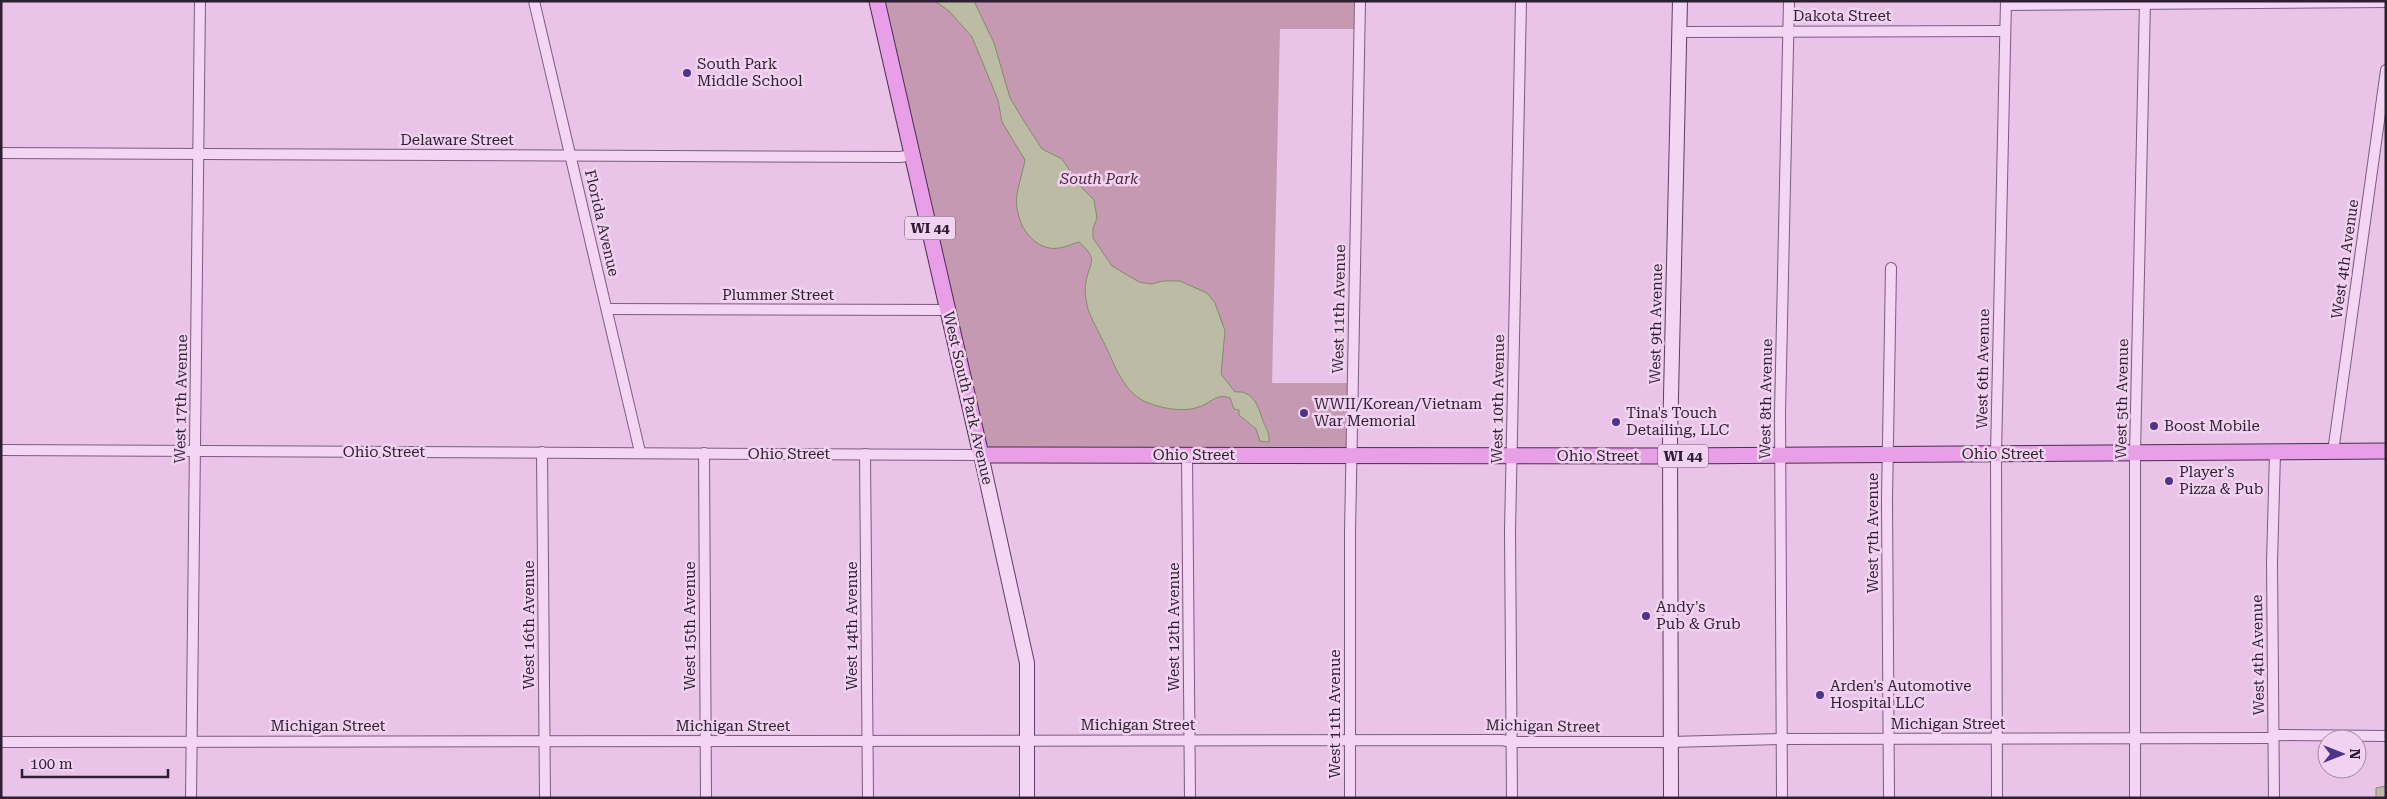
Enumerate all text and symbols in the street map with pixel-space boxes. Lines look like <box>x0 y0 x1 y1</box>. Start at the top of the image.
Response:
street label: Dakota Street <box>1793 7 1892 25</box>
place label: South Park Middle School <box>697 55 803 90</box>
marker: South Park Middle School <box>681 67 693 79</box>
street label: Delaware Street <box>400 131 514 149</box>
street label: Florida Avenue <box>581 168 623 278</box>
park label: South Park <box>1059 170 1139 188</box>
street label: West 4th Avenue <box>2328 198 2362 320</box>
road number: WI 44 <box>905 217 955 240</box>
street label: West 11th Avenue <box>1329 244 1349 374</box>
street label: West 9th Avenue <box>1646 264 1666 384</box>
street label: Plummer Street <box>722 286 834 304</box>
street label: West 6th Avenue <box>1973 309 1993 429</box>
street label: West South Park Avenue <box>939 310 997 486</box>
street label: West 17th Avenue <box>171 334 191 464</box>
street label: West 10th Avenue <box>1488 334 1508 464</box>
street label: West 8th Avenue <box>1756 339 1776 459</box>
street label: West 5th Avenue <box>2112 339 2132 459</box>
place label: WWII/Korean/Vietnam War Memorial <box>1314 395 1482 430</box>
place label: Tina's Touch Detailing, LLC <box>1626 404 1730 439</box>
marker: WWII/Korean/Vietnam War Memorial <box>1298 407 1310 419</box>
marker: Tina's Touch Detailing, LLC <box>1610 416 1622 428</box>
place label: Boost Mobile <box>2164 417 2260 435</box>
marker: Boost Mobile <box>2148 420 2160 432</box>
street label: Ohio Street <box>343 443 426 461</box>
road number: WI 44 <box>1658 444 1708 468</box>
street label: Ohio Street <box>748 445 831 463</box>
street label: Ohio Street <box>1962 445 2045 463</box>
street label: Ohio Street <box>1153 446 1236 464</box>
street label: Ohio Street <box>1557 447 1640 465</box>
place label: Player's Pizza & Pub <box>2179 463 2263 498</box>
street label: West 7th Avenue <box>1864 473 1882 593</box>
marker: Player's Pizza & Pub <box>2163 475 2175 487</box>
street label: West 16th Avenue <box>520 560 538 690</box>
street label: West 15th Avenue <box>681 561 699 691</box>
street label: West 14th Avenue <box>843 561 861 691</box>
street label: West 12th Avenue <box>1165 562 1183 692</box>
street label: West 4th Avenue <box>2248 595 2268 715</box>
place label: Andy's Pub & Grub <box>1656 598 1741 633</box>
marker: Andy's Pub & Grub <box>1640 610 1652 622</box>
street label: West 11th Avenue <box>1326 649 1344 779</box>
place label: Arden's Automotive Hospital LLC <box>1830 677 1971 712</box>
marker: Arden's Automotive Hospital LLC <box>1814 689 1826 701</box>
street label: Michigan Street <box>1891 715 2006 733</box>
street label: Michigan Street <box>1081 716 1196 734</box>
street label: Michigan Street <box>1485 716 1601 736</box>
street label: Michigan Street <box>271 717 386 735</box>
street label: Michigan Street <box>676 717 791 735</box>
north arrow <box>2317 729 2367 779</box>
scale bar <box>22 746 169 778</box>
text: N <box>2347 749 2363 760</box>
text: 100 m <box>30 755 73 773</box>

